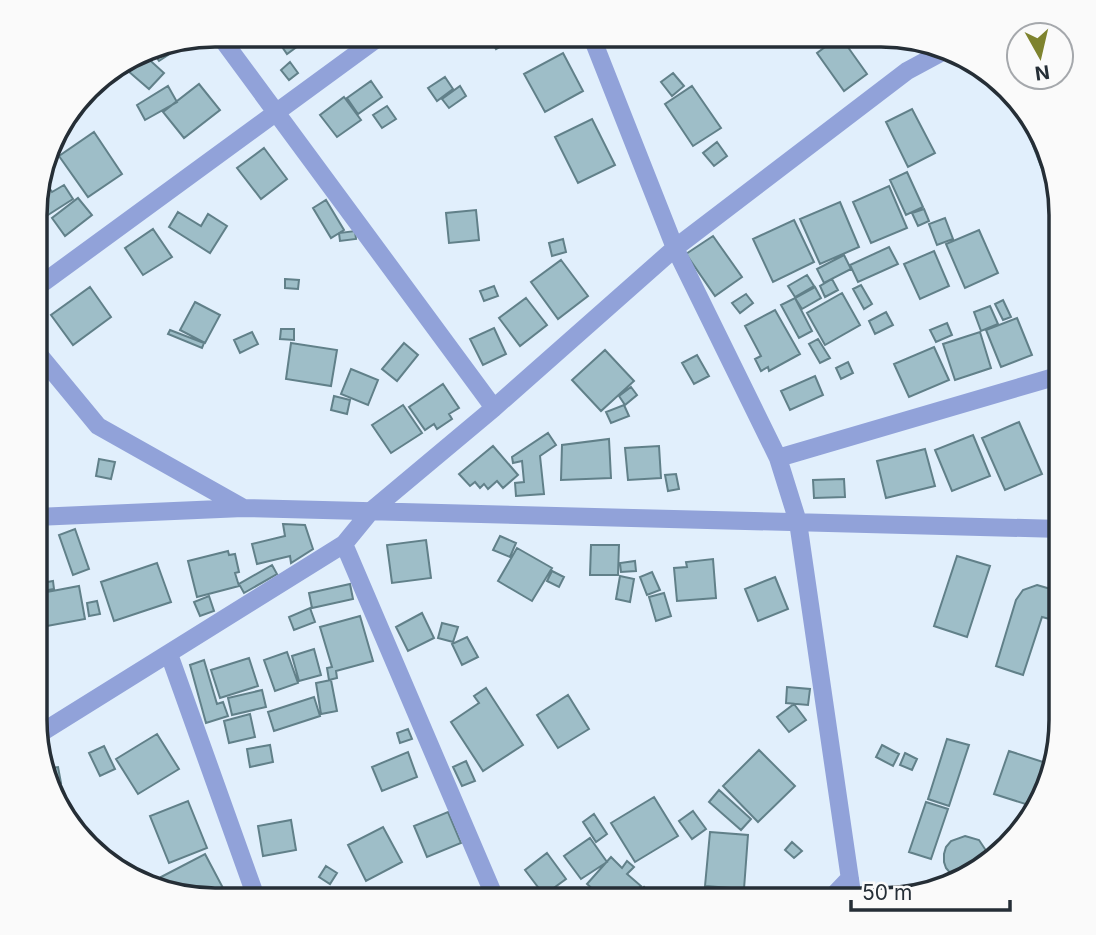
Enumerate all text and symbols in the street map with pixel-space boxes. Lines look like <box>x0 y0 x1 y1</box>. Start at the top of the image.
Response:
north arrow <box>1005 21 1075 91</box>
text: N <box>1034 60 1051 85</box>
scale bar <box>851 869 1010 913</box>
text: 50 m <box>862 880 912 905</box>

